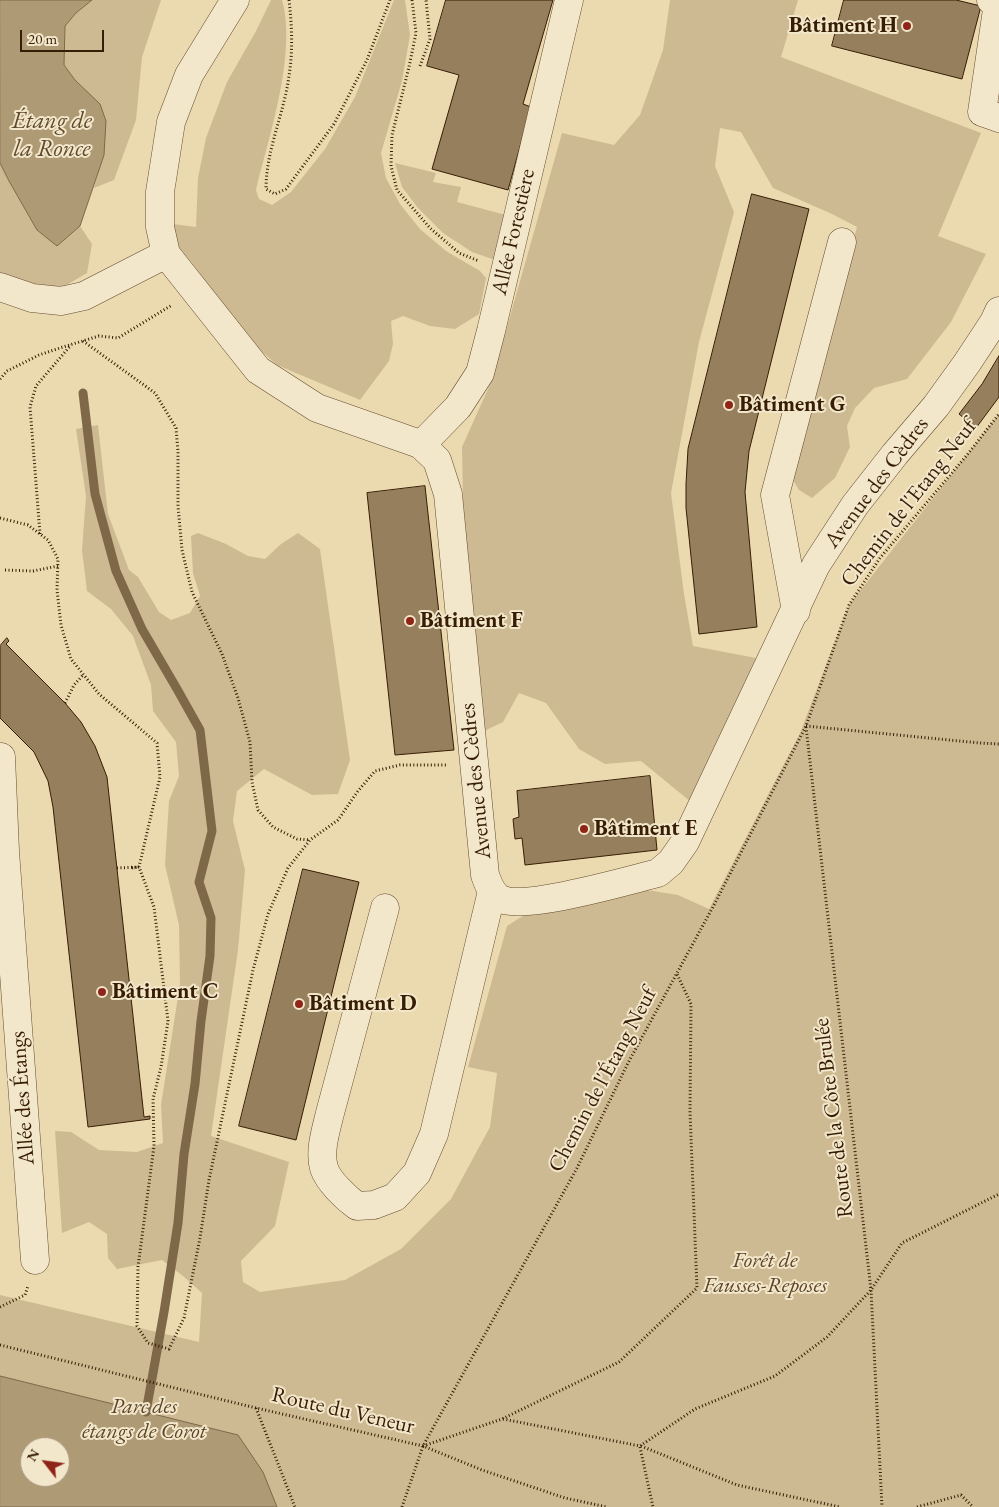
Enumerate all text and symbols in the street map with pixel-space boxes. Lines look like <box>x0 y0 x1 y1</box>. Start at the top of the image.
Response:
place label: Bâtiment H <box>789 13 897 39</box>
scale bar <box>22 20 106 52</box>
marker: Bâtiment H <box>901 20 913 32</box>
text: 20 m <box>28 29 57 48</box>
water label: Étang de la Ronce <box>12 107 92 163</box>
street label: Allée Forestière <box>487 166 541 298</box>
place label: Bâtiment G <box>739 392 845 418</box>
marker: Bâtiment G <box>723 399 735 411</box>
street label: Avenue des Cèdres <box>819 412 935 554</box>
street label: Chemin de l'Etang Neuf <box>835 414 983 592</box>
place label: Bâtiment F <box>420 608 523 634</box>
marker: Bâtiment F <box>404 615 416 627</box>
street label: Avenue des Cèdres <box>455 702 497 860</box>
place label: Bâtiment E <box>594 816 697 842</box>
marker: Bâtiment E <box>578 823 590 835</box>
place label: Bâtiment C <box>112 979 218 1005</box>
street label: Chemin de l'Étang Neuf <box>543 983 663 1177</box>
marker: Bâtiment C <box>96 986 108 998</box>
place label: Bâtiment D <box>309 991 416 1017</box>
marker: Bâtiment D <box>293 998 305 1010</box>
street label: Route de la Côte Brulée <box>809 1017 859 1219</box>
street label: Allée des Étangs <box>5 1030 41 1166</box>
park label: Forêt de Fausses-Reposes <box>703 1248 827 1300</box>
street label: Route du Veneur <box>269 1382 417 1440</box>
park label: Parc des étangs de Corot <box>82 1394 206 1445</box>
north arrow <box>20 1437 70 1487</box>
text: N <box>22 1446 43 1464</box>

